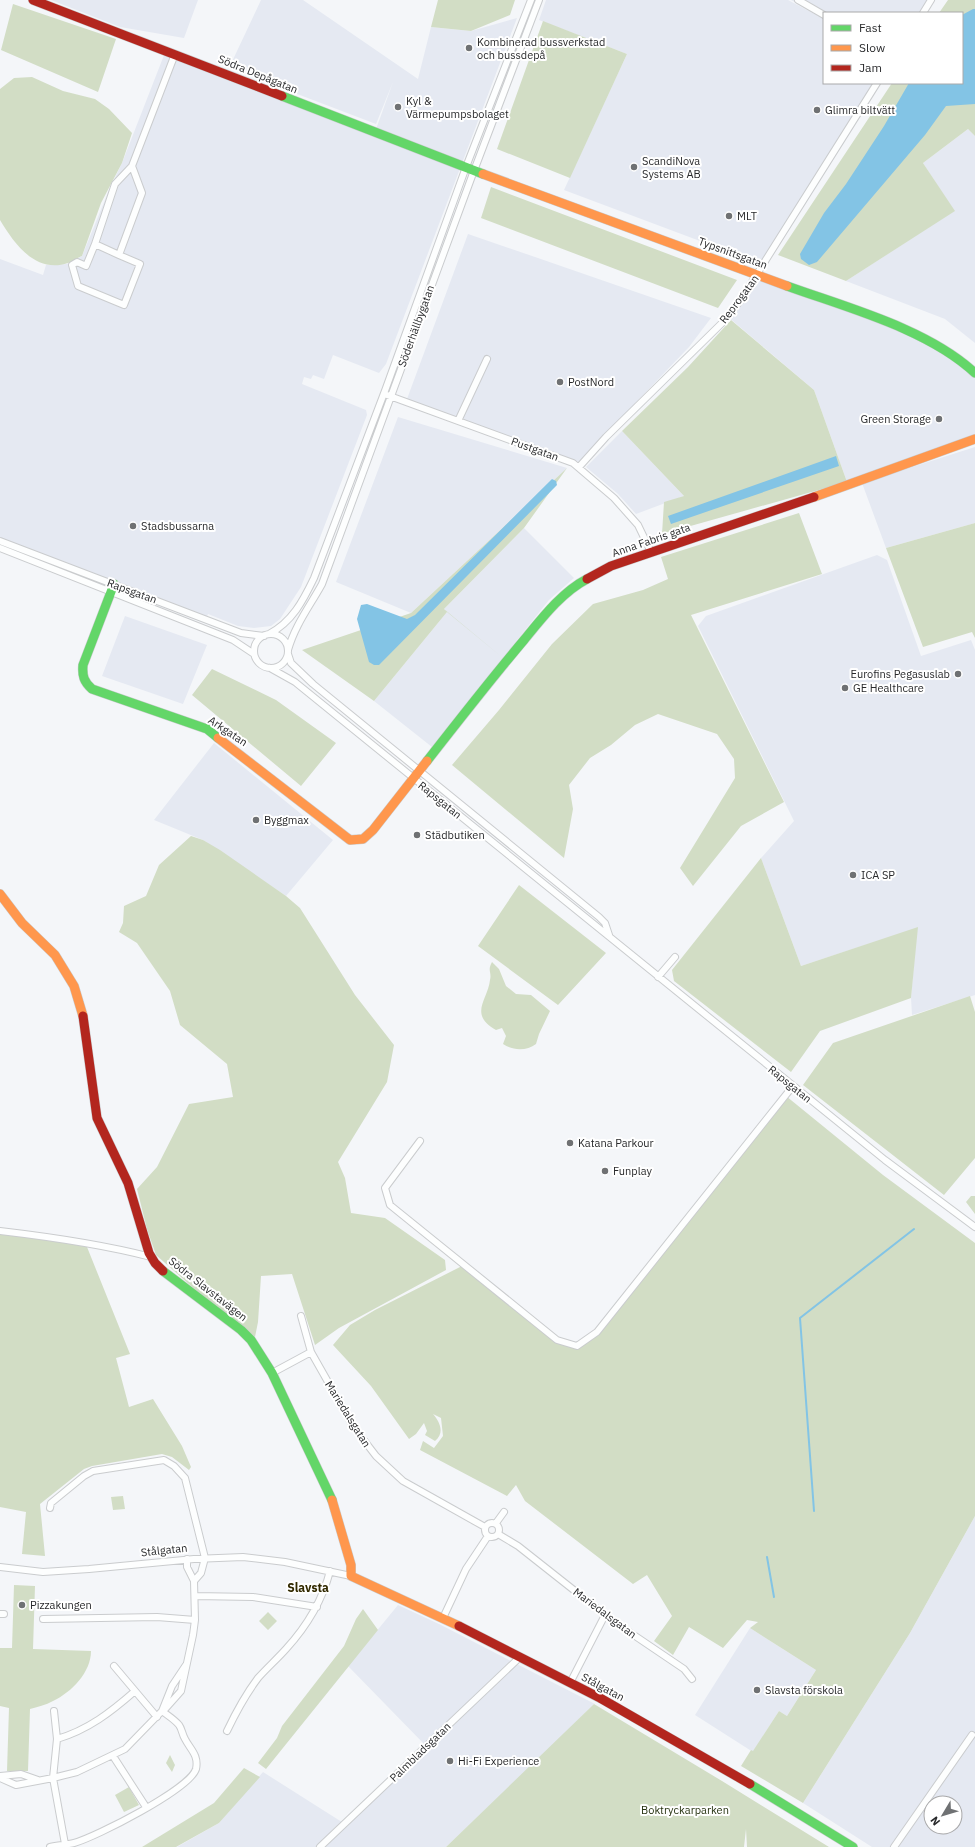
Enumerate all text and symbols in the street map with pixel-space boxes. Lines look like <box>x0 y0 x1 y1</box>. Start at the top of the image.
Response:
legend <box>823 12 963 84</box>
text: Fast <box>859 20 882 35</box>
place label: Kombinerad bussverkstad och bussdepå <box>477 35 605 62</box>
text: Slow <box>859 40 885 55</box>
marker: Kombinerad bussverkstad och bussdepå <box>464 43 474 53</box>
street label: Södra Depågatan <box>216 52 300 96</box>
text: Jam <box>859 60 882 75</box>
place label: Kyl & Värmepumpsbolaget <box>406 94 509 121</box>
marker: Kyl & Värmepumpsbolaget <box>393 102 403 112</box>
place label: Glimra biltvätt <box>825 103 895 117</box>
marker: Glimra biltvätt <box>812 105 822 115</box>
place label: ScandiNova Systems AB <box>642 154 701 181</box>
marker: ScandiNova Systems AB <box>629 162 639 172</box>
place label: MLT <box>737 209 758 223</box>
marker: MLT <box>724 211 734 221</box>
street label: Typsnittsgatan <box>697 234 769 272</box>
street label: Reprogatan <box>716 272 762 326</box>
street label: Söderhällbygatan <box>395 283 437 369</box>
place label: PostNord <box>568 375 614 389</box>
marker: PostNord <box>555 377 565 387</box>
place label: Green Storage <box>860 412 931 426</box>
marker: Green Storage <box>934 414 944 424</box>
street label: Pustgatan <box>509 434 561 464</box>
place label: Stadsbussarna <box>141 519 214 533</box>
street label: Anna Fabris gata <box>610 520 692 560</box>
marker: Stadsbussarna <box>128 521 138 531</box>
street label: Rapsgatan <box>105 576 159 606</box>
place label: Eurofins Pegasuslab <box>850 667 950 681</box>
marker: Eurofins Pegasuslab <box>953 669 963 679</box>
place label: GE Healthcare <box>853 681 924 695</box>
marker: GE Healthcare <box>840 683 850 693</box>
street label: Arkgatan <box>206 713 250 749</box>
street label: Rapsgatan <box>415 778 465 822</box>
place label: Byggmax <box>264 813 309 827</box>
marker: Byggmax <box>251 815 261 825</box>
place label: Städbutiken <box>425 828 485 842</box>
marker: Städbutiken <box>412 830 422 840</box>
place label: ICA SP <box>861 868 895 882</box>
marker: ICA SP <box>848 870 858 880</box>
street label: Rapsgatan <box>765 1062 815 1106</box>
place label: Katana Parkour <box>578 1136 654 1150</box>
marker: Katana Parkour <box>565 1138 575 1148</box>
place label: Funplay <box>613 1164 653 1178</box>
marker: Funplay <box>600 1166 610 1176</box>
street label: Södra Slavstavägen <box>166 1254 250 1324</box>
street label: Mariedalsgatan <box>322 1378 374 1450</box>
street label: Stålgatan <box>140 1541 188 1559</box>
district label: Slavsta <box>287 1580 329 1595</box>
street label: Mariedalsgatan <box>571 1585 639 1641</box>
place label: Pizzakungen <box>30 1598 92 1612</box>
marker: Pizzakungen <box>17 1600 27 1610</box>
street label: Stålgatan <box>579 1670 627 1704</box>
place label: Slavsta förskola <box>765 1683 843 1697</box>
marker: Slavsta förskola <box>752 1685 762 1695</box>
street label: Palmbladsgatan <box>387 1719 453 1785</box>
place label: Hi-Fi Experience <box>458 1754 539 1768</box>
marker: Hi-Fi Experience <box>445 1756 455 1766</box>
north arrow <box>923 1795 963 1835</box>
park label: Boktryckarparken <box>641 1803 729 1817</box>
text: N <box>927 1814 943 1829</box>

